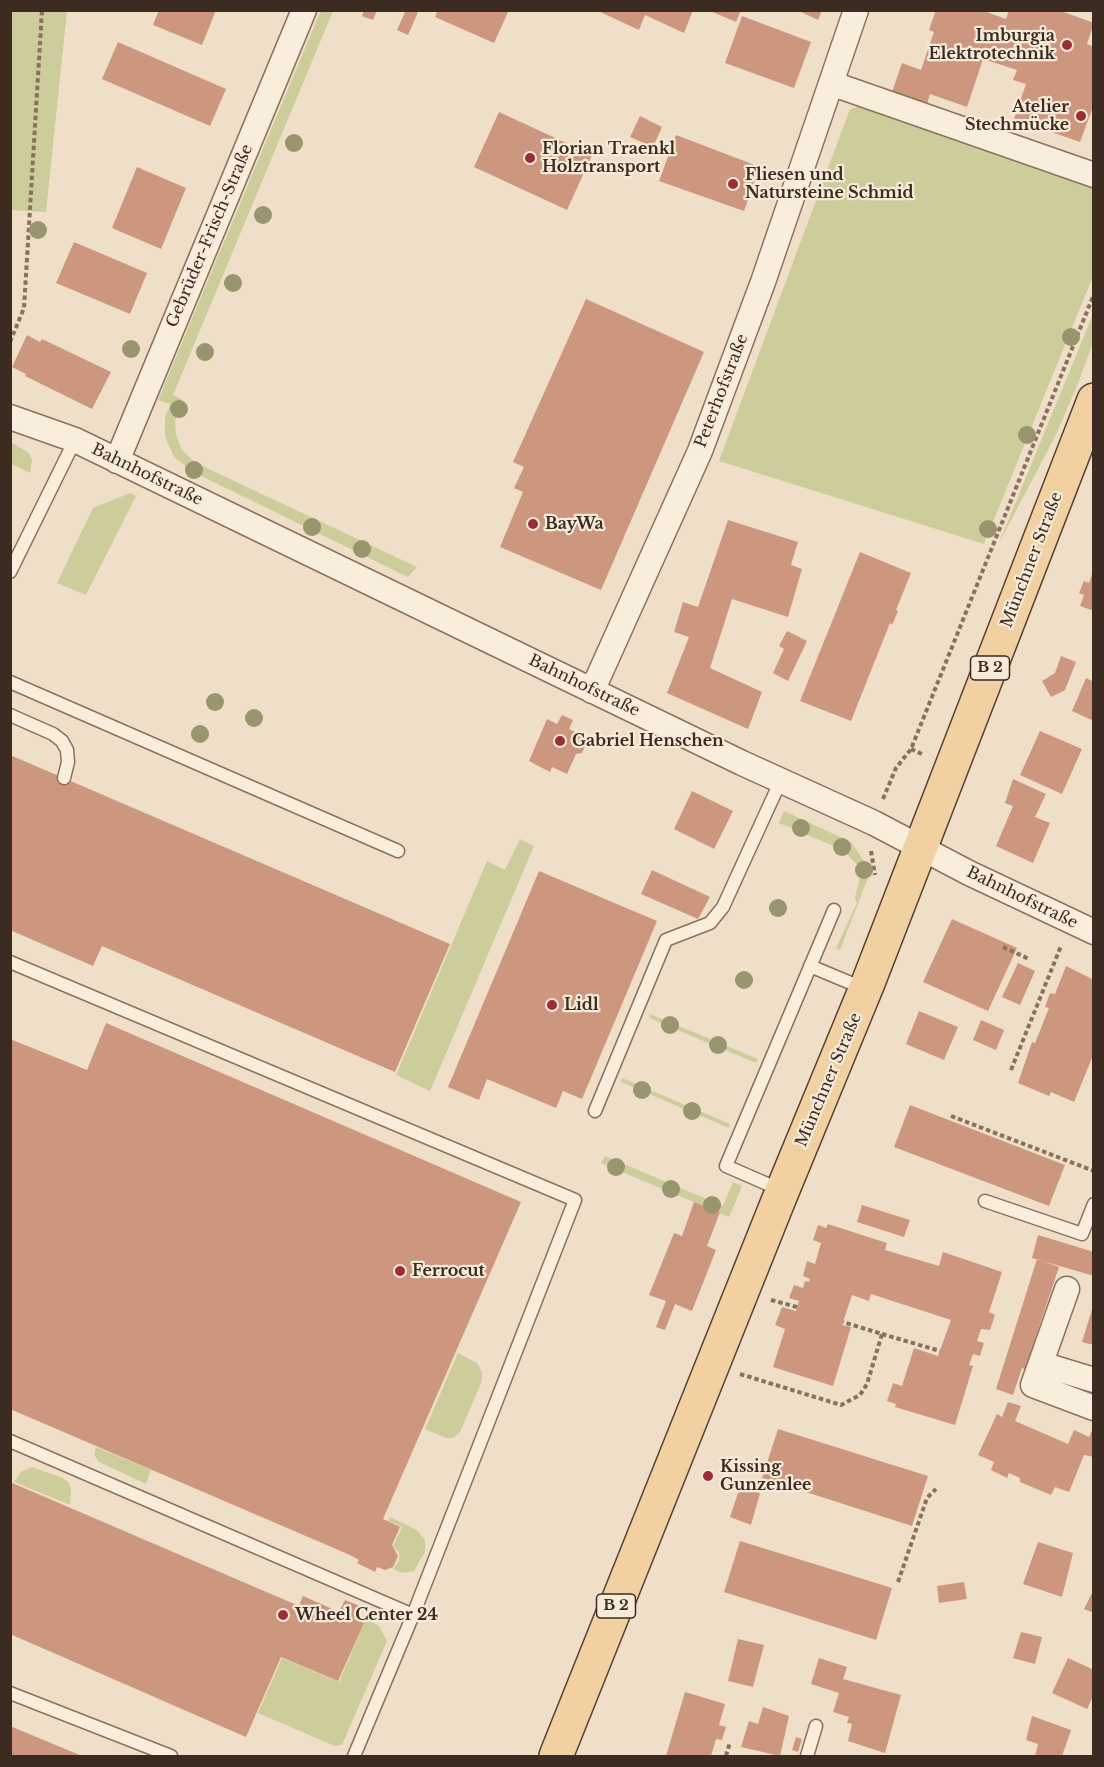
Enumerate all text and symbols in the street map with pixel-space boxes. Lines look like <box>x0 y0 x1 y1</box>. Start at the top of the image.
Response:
place label: Imburgia Elektrotechnik <box>929 26 1055 64</box>
marker: Imburgia Elektrotechnik <box>1060 38 1074 52</box>
place label: Atelier Stechmücke <box>965 97 1069 135</box>
marker: Atelier Stechmücke <box>1074 109 1088 123</box>
place label: Florian Traenkl Holztransport <box>542 139 675 177</box>
street label: Gebrüder-Frisch-Straße <box>163 142 257 330</box>
marker: Florian Traenkl Holztransport <box>523 151 537 165</box>
place label: Fliesen und Natursteine Schmid <box>745 165 914 203</box>
marker: Fliesen und Natursteine Schmid <box>726 177 740 191</box>
street label: Peterhofstraße <box>691 331 753 451</box>
street label: Bahnhofstraße <box>88 440 206 510</box>
street label: Münchner Straße <box>997 489 1067 631</box>
place label: BayWa <box>545 514 604 534</box>
marker: BayWa <box>526 517 540 531</box>
street label: Bahnhofstraße <box>525 651 643 721</box>
road number: B 2 <box>970 656 1010 680</box>
place label: Gabriel Henschen <box>572 731 724 751</box>
marker: Gabriel Henschen <box>553 734 567 748</box>
street label: Bahnhofstraße <box>963 863 1081 933</box>
place label: Lidl <box>564 995 599 1015</box>
marker: Lidl <box>545 998 559 1012</box>
street label: Münchner Straße <box>792 1010 866 1150</box>
place label: Ferrocut <box>412 1261 485 1281</box>
marker: Ferrocut <box>393 1264 407 1278</box>
place label: Kissing Gunzenlee <box>720 1457 811 1495</box>
marker: Kissing Gunzenlee <box>701 1469 715 1483</box>
road number: B 2 <box>596 1594 636 1618</box>
place label: Wheel Center 24 <box>295 1605 438 1625</box>
marker: Wheel Center 24 <box>276 1608 290 1622</box>

